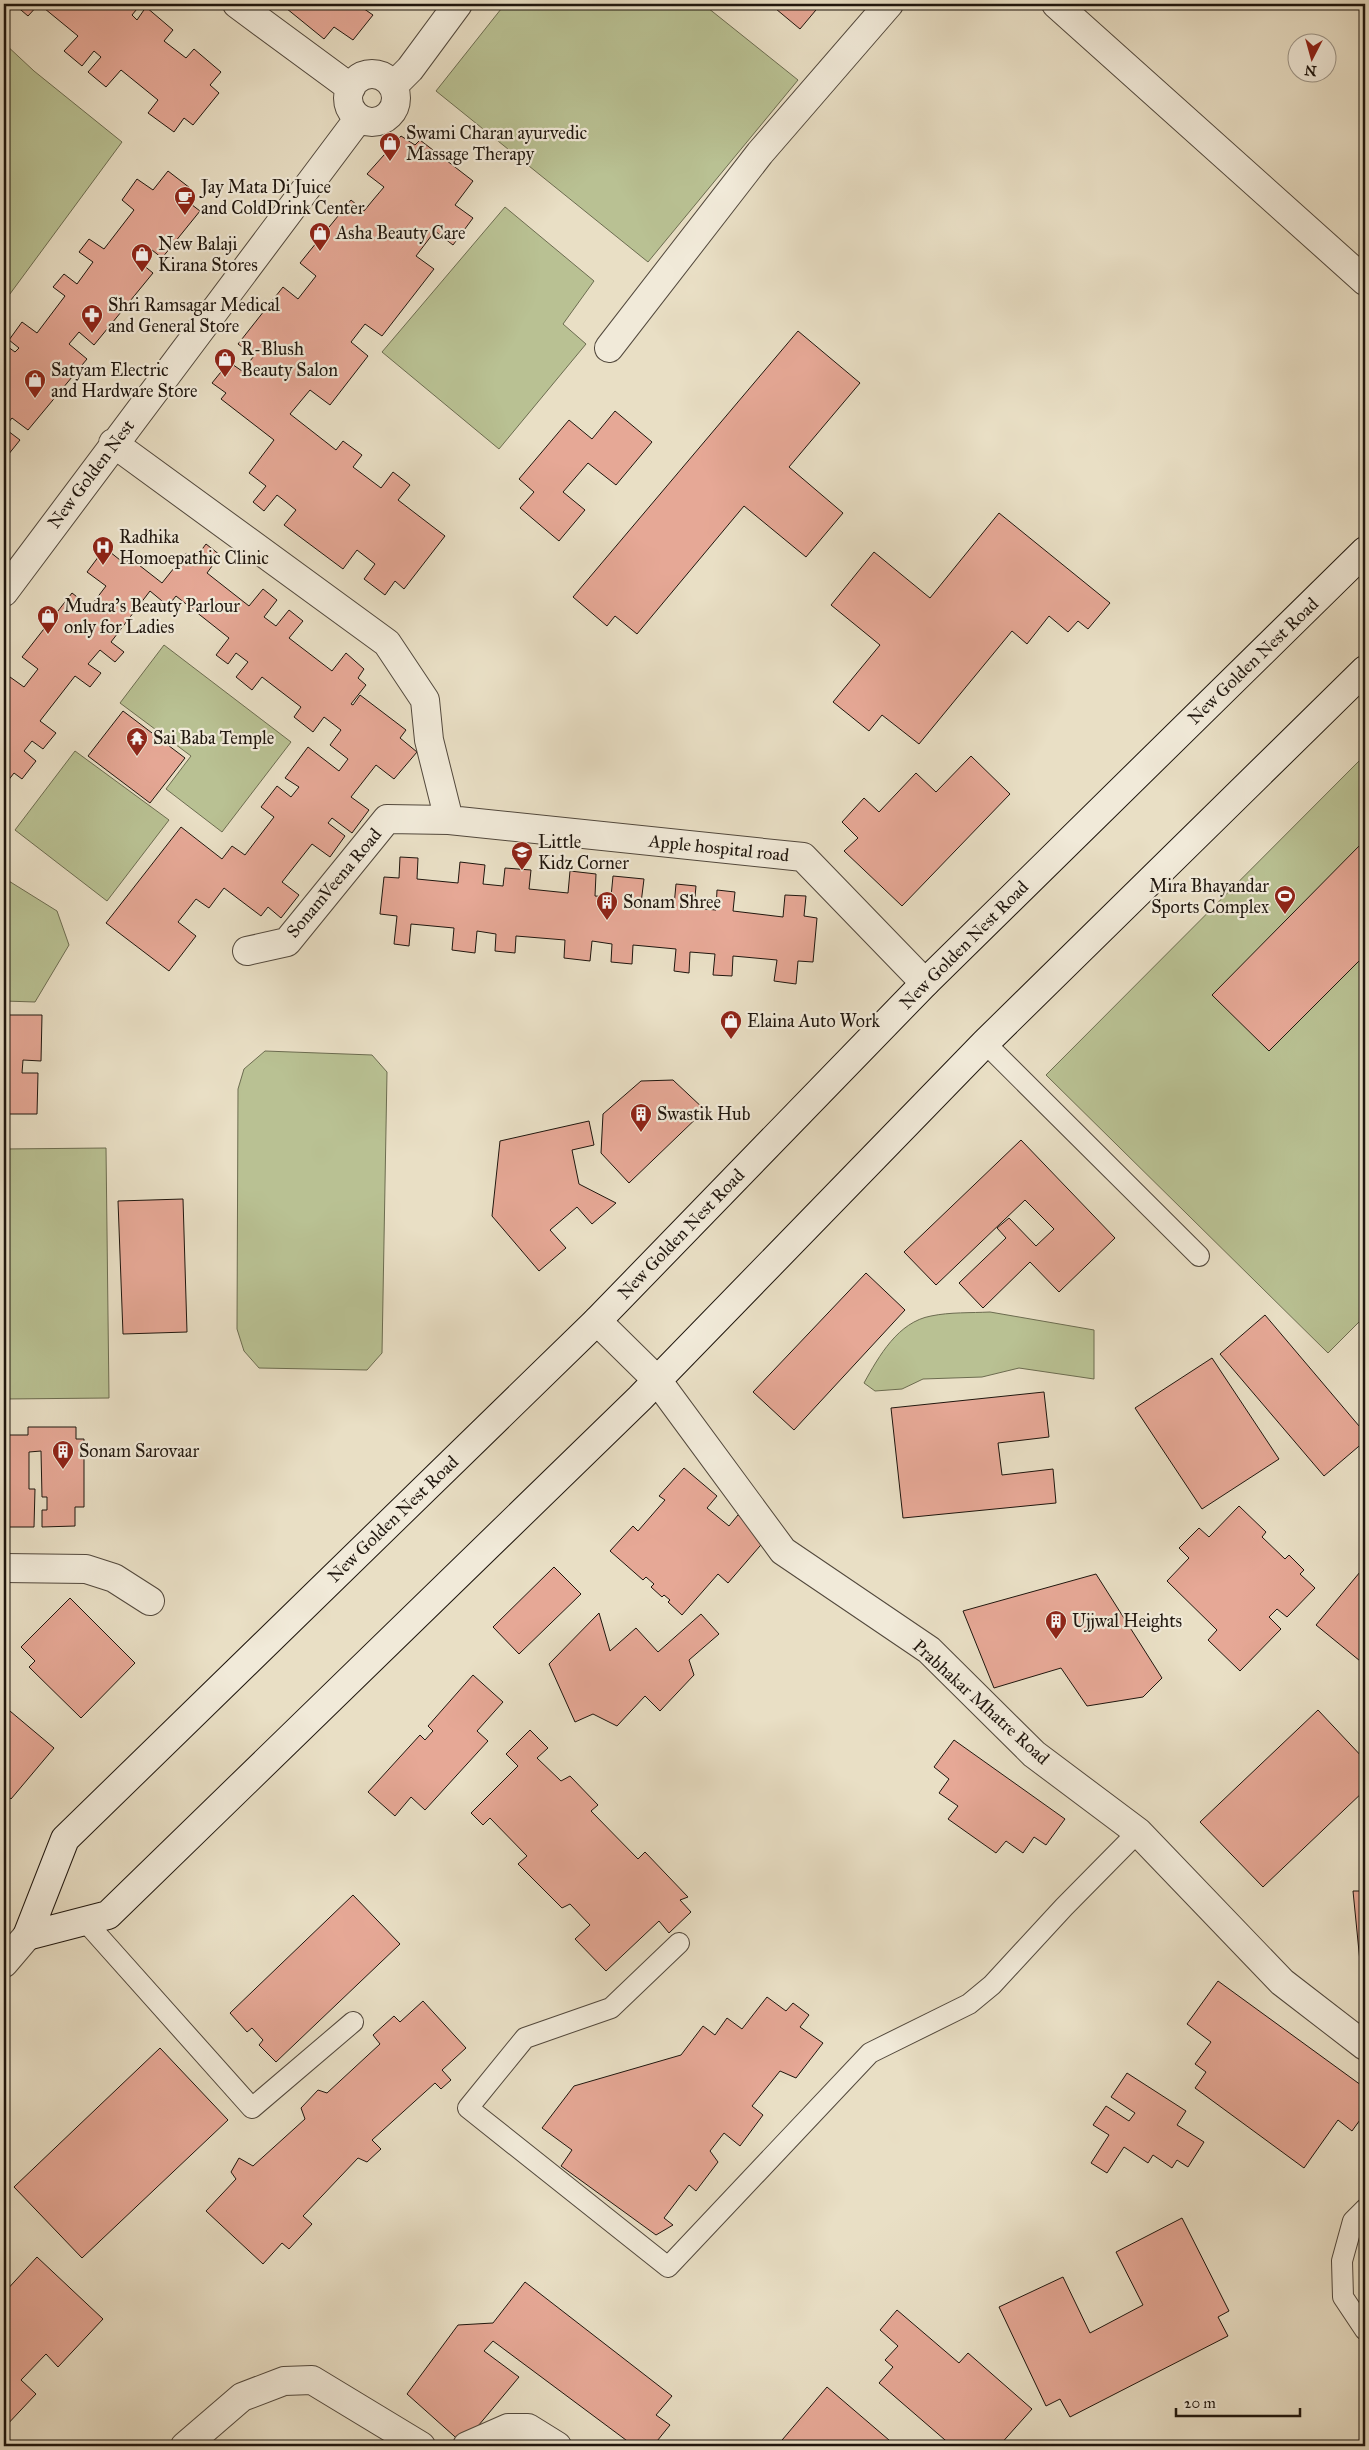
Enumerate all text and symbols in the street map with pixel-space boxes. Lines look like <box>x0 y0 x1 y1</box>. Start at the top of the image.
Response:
north arrow <box>1286 32 1336 82</box>
text: N <box>1304 61 1317 80</box>
place label: Swami Charan ayurvedic Massage Therapy <box>406 122 588 166</box>
shop icon: Swami Charan ayurvedic Massage Therapy <box>378 131 402 162</box>
place label: Jay Mata Di Juice and ColdDrink Center <box>199 176 365 219</box>
cafe icon: Jay Mata Di Juice and ColdDrink Center <box>173 185 197 216</box>
shop icon: Asha Beauty Care <box>308 221 332 252</box>
place label: Asha Beauty Care <box>335 222 465 244</box>
place label: New Balaji Kirana Stores <box>158 233 258 276</box>
shop icon: New Balaji Kirana Stores <box>130 242 154 273</box>
place label: Shri Ramsagar Medical and General Store <box>108 294 280 337</box>
pharmacy icon: Shri Ramsagar Medical and General Store <box>80 303 104 334</box>
place label: R-Blush Beauty Salon <box>241 338 338 381</box>
shop icon: R-Blush Beauty Salon <box>213 347 237 378</box>
place label: Satyam Electric and Hardware Store <box>51 359 197 402</box>
shop icon: Satyam Electric and Hardware Store <box>23 368 47 399</box>
street label: New Golden Nest <box>43 415 140 533</box>
place label: Radhika Homoepathic Clinic <box>119 526 269 569</box>
hospital icon: Radhika Homoepathic Clinic <box>91 535 115 566</box>
street label: New Golden Nest Road <box>1183 593 1323 729</box>
place label: Mudra's Beauty Parlour only for Ladies <box>64 595 240 638</box>
shop icon: Mudra's Beauty Parlour only for Ladies <box>36 604 60 635</box>
temple icon: Sai Baba Temple <box>125 726 149 757</box>
place label: Sai Baba Temple <box>153 727 274 749</box>
street label: SonamVeena Road <box>282 824 386 942</box>
street label: Apple hospital road <box>647 830 790 866</box>
place label: Little Kidz Corner <box>538 831 629 874</box>
school or university icon: Little Kidz Corner <box>510 840 534 871</box>
place label: Mira Bhayandar Sports Complex <box>1149 875 1269 918</box>
street label: New Golden Nest Road <box>895 876 1033 1014</box>
sports icon: Mira Bhayandar Sports Complex <box>1273 884 1297 915</box>
building icon: Sonam Shree <box>595 890 619 921</box>
place label: Sonam Shree <box>623 891 721 913</box>
shop icon: Elaina Auto Work <box>719 1009 743 1040</box>
place label: Elaina Auto Work <box>747 1010 881 1032</box>
building icon: Swastik Hub <box>629 1102 653 1133</box>
place label: Swastik Hub <box>657 1103 751 1125</box>
street label: New Golden Nest Road <box>613 1164 749 1304</box>
building icon: Sonam Sarovaar <box>51 1439 75 1470</box>
place label: Sonam Sarovaar <box>79 1440 199 1462</box>
street label: New Golden Nest Road <box>323 1451 463 1587</box>
building icon: Ujjwal Heights <box>1044 1609 1068 1640</box>
place label: Ujjwal Heights <box>1072 1610 1182 1633</box>
street label: Prabhakar Mhatre Road <box>908 1635 1054 1769</box>
scale bar <box>1176 2385 1300 2417</box>
text: 20 m <box>1184 2394 1216 2412</box>

